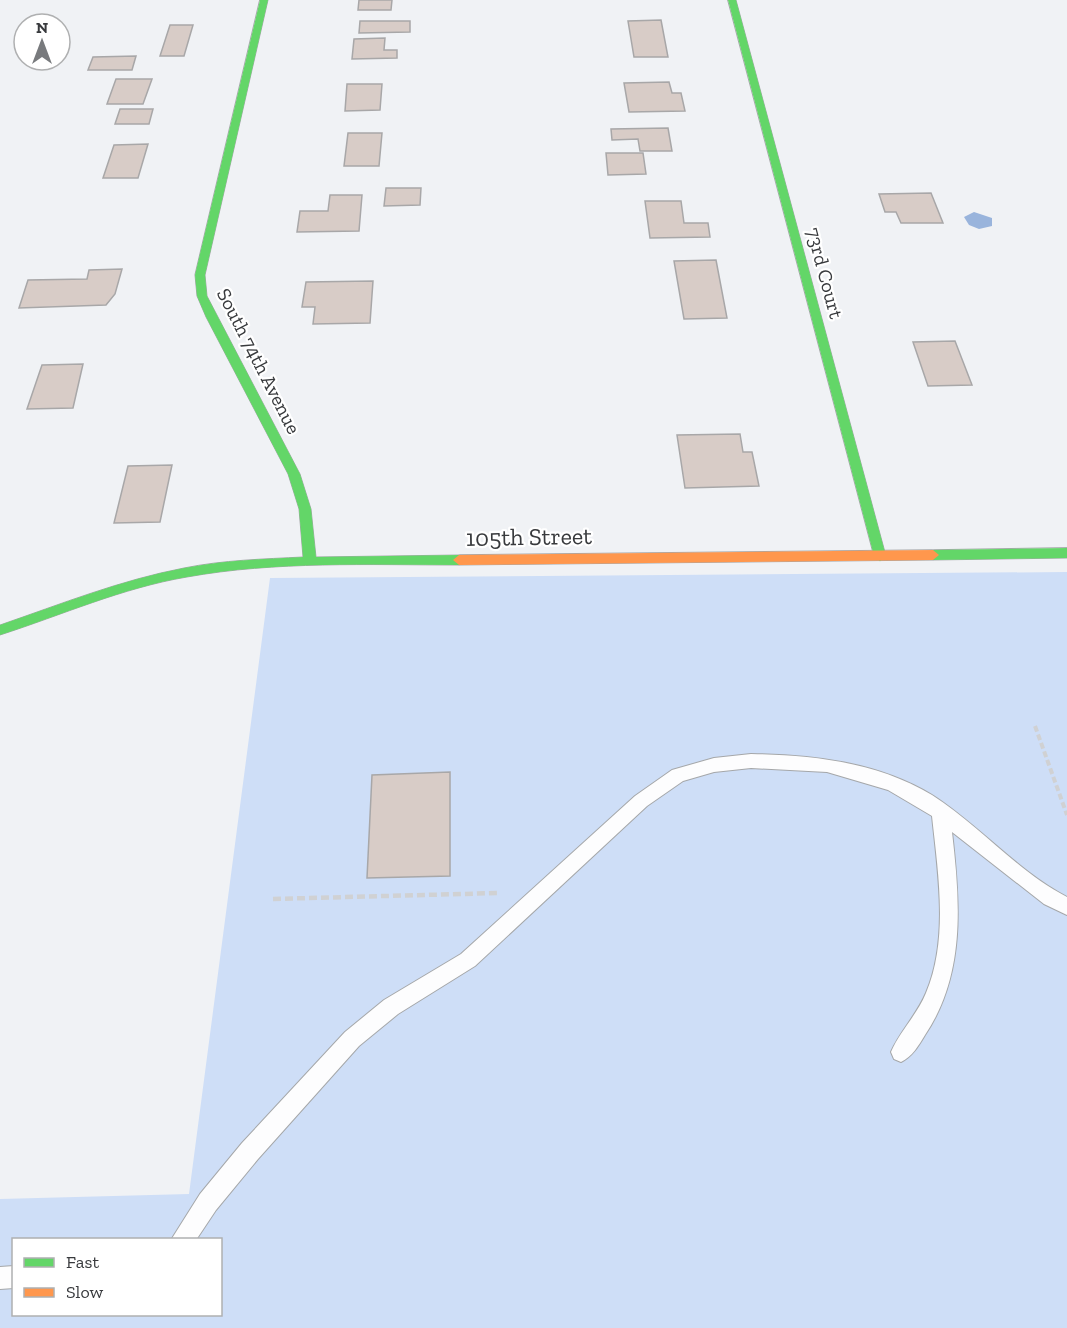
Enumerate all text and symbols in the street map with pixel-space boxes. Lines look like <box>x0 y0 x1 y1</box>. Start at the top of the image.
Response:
north arrow <box>12 12 72 72</box>
text: N <box>36 18 48 37</box>
street label: 73rd Court <box>801 225 849 322</box>
street label: South 74th Avenue <box>212 284 306 438</box>
street label: 105th Street <box>466 521 592 552</box>
legend <box>12 1238 222 1316</box>
text: Fast <box>66 1251 99 1273</box>
text: Slow <box>66 1281 103 1303</box>

